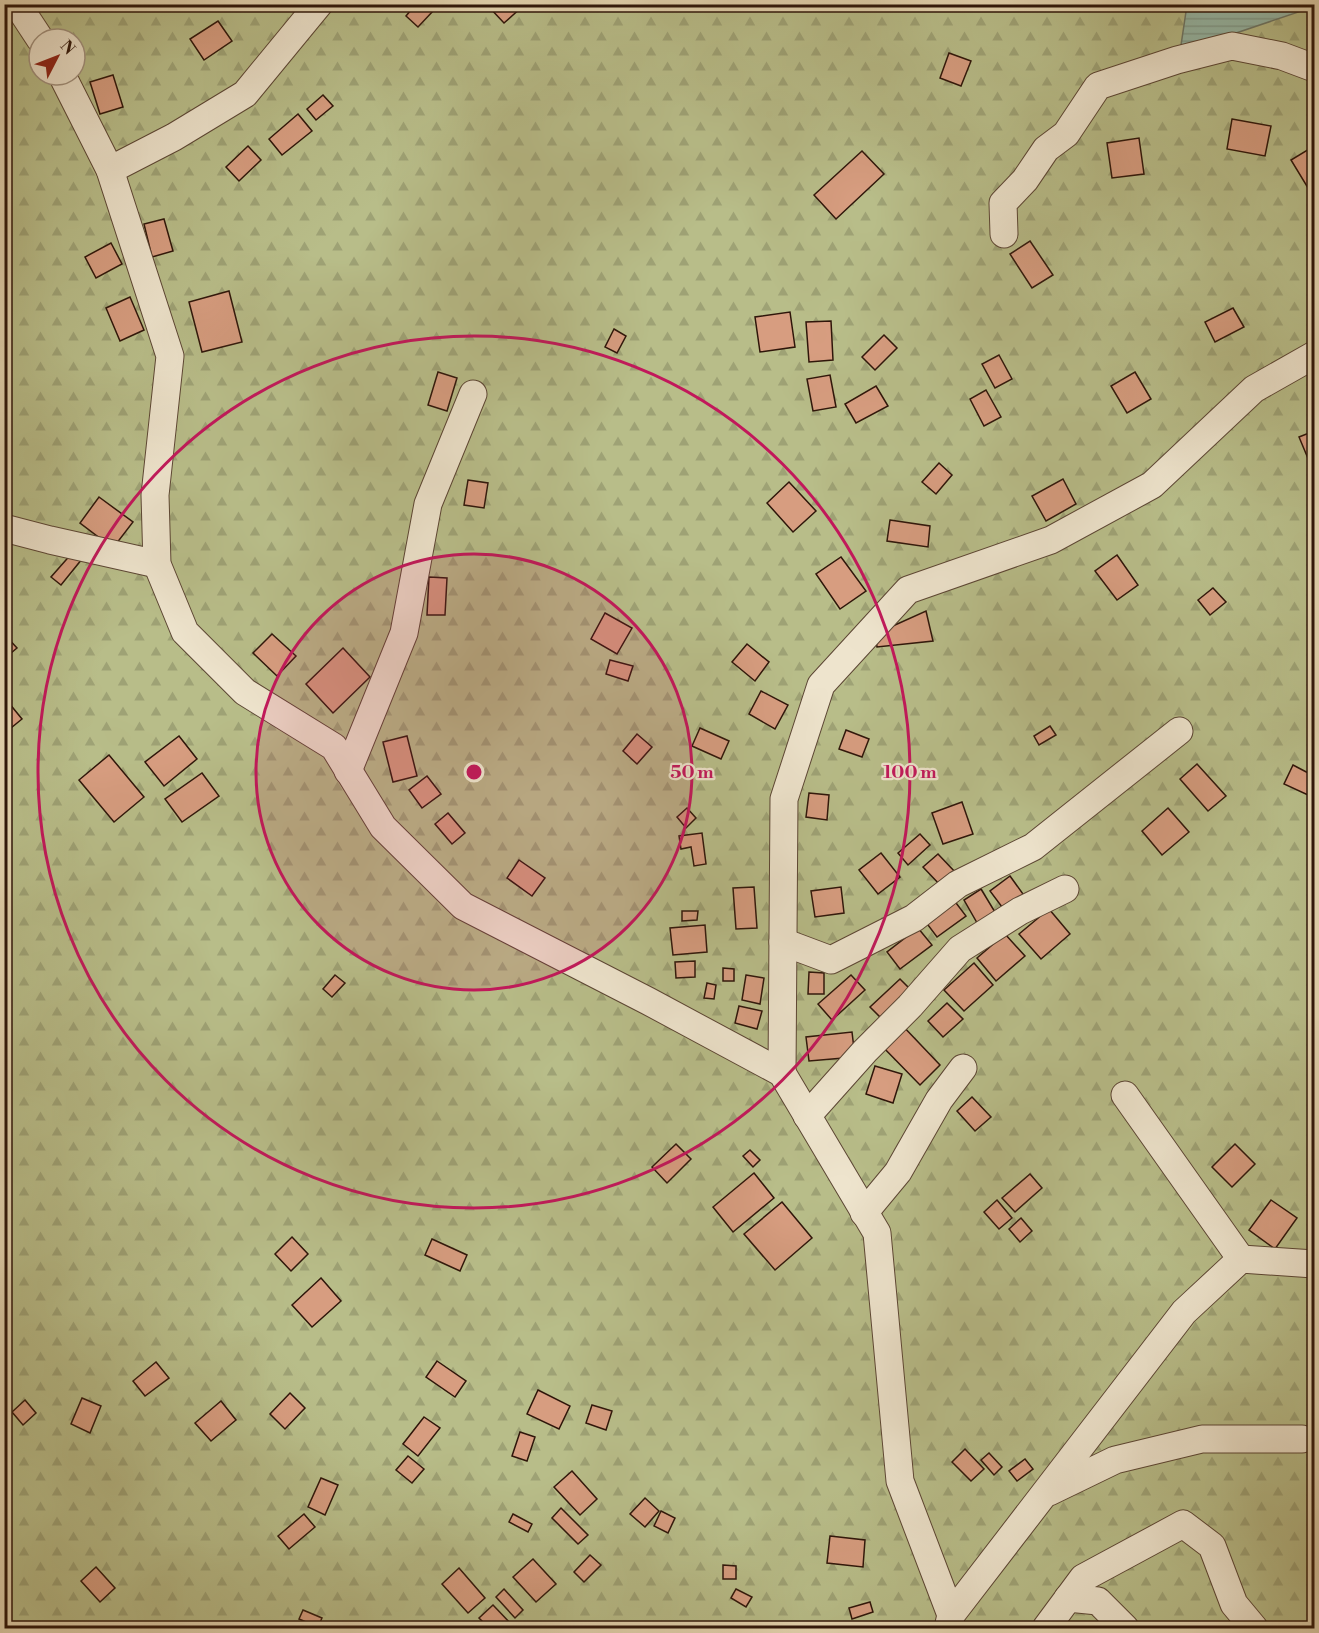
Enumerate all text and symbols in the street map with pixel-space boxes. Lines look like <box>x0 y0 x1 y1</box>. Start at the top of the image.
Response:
north arrow <box>27 27 87 87</box>
text: N <box>56 36 79 59</box>
text: 50 m <box>670 761 714 784</box>
text: 100 m <box>883 761 937 784</box>
centre of rings <box>464 762 484 782</box>

